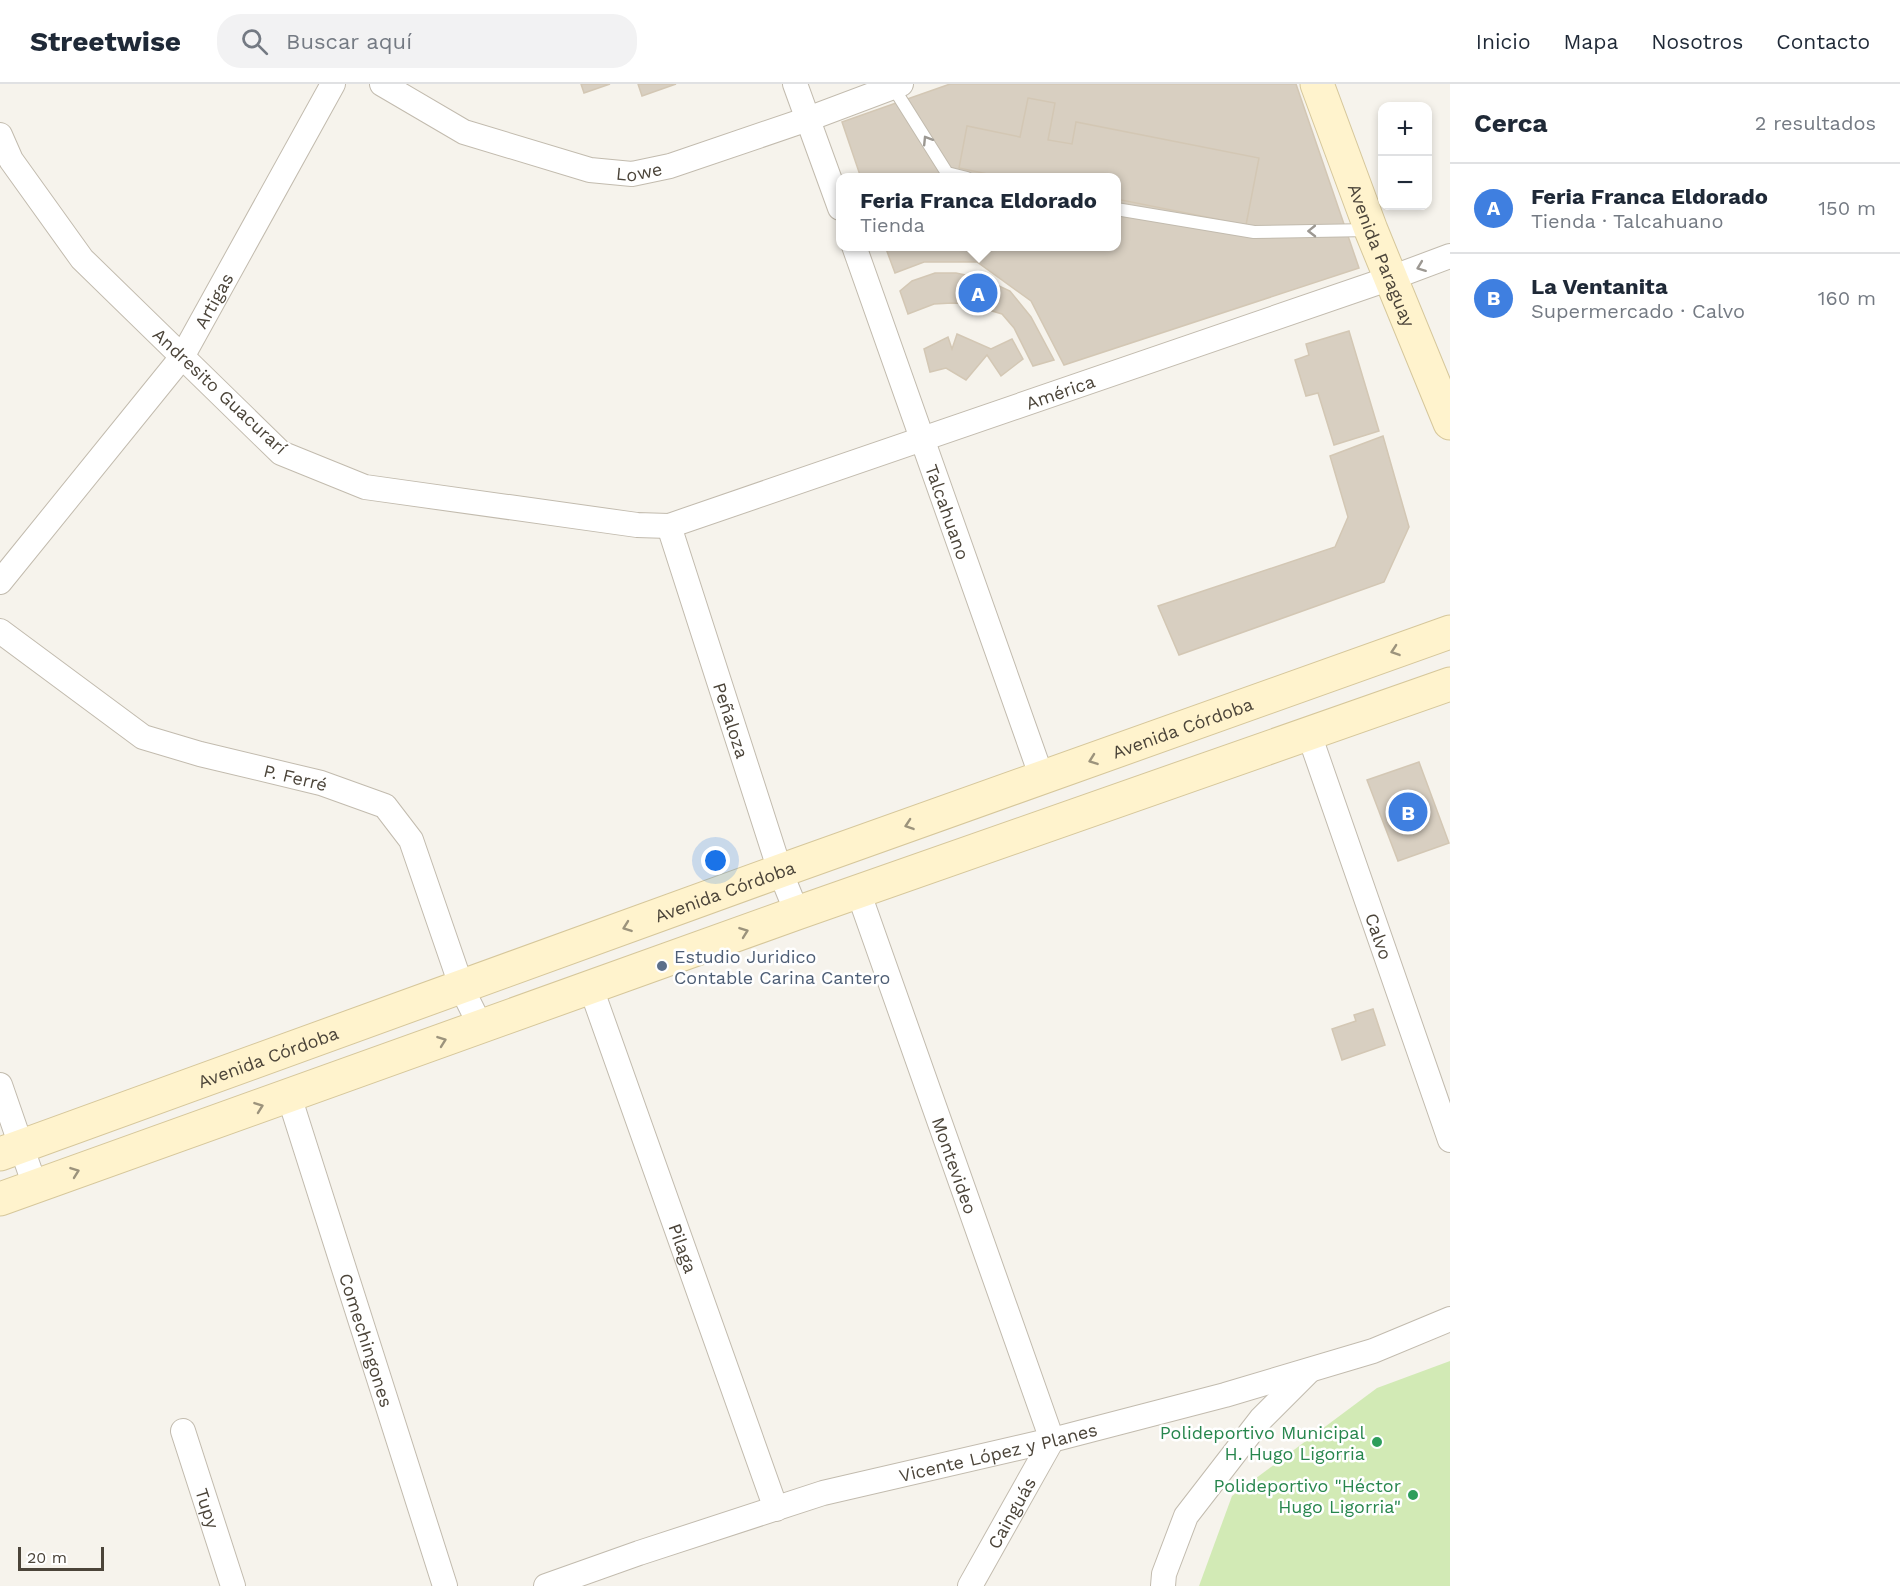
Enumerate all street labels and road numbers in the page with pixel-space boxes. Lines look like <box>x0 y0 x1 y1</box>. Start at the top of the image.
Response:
street label: Lowe <box>615 157 664 185</box>
street label: Avenida Paraguay <box>1344 181 1420 330</box>
street label: Artigas <box>189 269 237 332</box>
street label: Andresito Guacurarí <box>149 323 291 459</box>
street label: América <box>1023 370 1098 413</box>
street label: Talcahuano <box>921 461 974 562</box>
street label: Peñaloza <box>709 680 754 761</box>
street label: Avenida Córdoba <box>1109 693 1256 762</box>
street label: P. Ferré <box>262 759 331 795</box>
street label: Avenida Córdoba <box>652 856 798 926</box>
street label: Calvo <box>1361 910 1397 962</box>
street label: Avenida Córdoba <box>195 1022 341 1092</box>
street label: Montevideo <box>928 1114 982 1217</box>
street label: Pilaga <box>665 1220 702 1276</box>
street label: Comechingones <box>336 1270 398 1410</box>
street label: Vicente López y Planes <box>897 1418 1099 1486</box>
street label: Cainguás <box>983 1473 1040 1552</box>
street label: Tupy <box>192 1485 224 1532</box>

